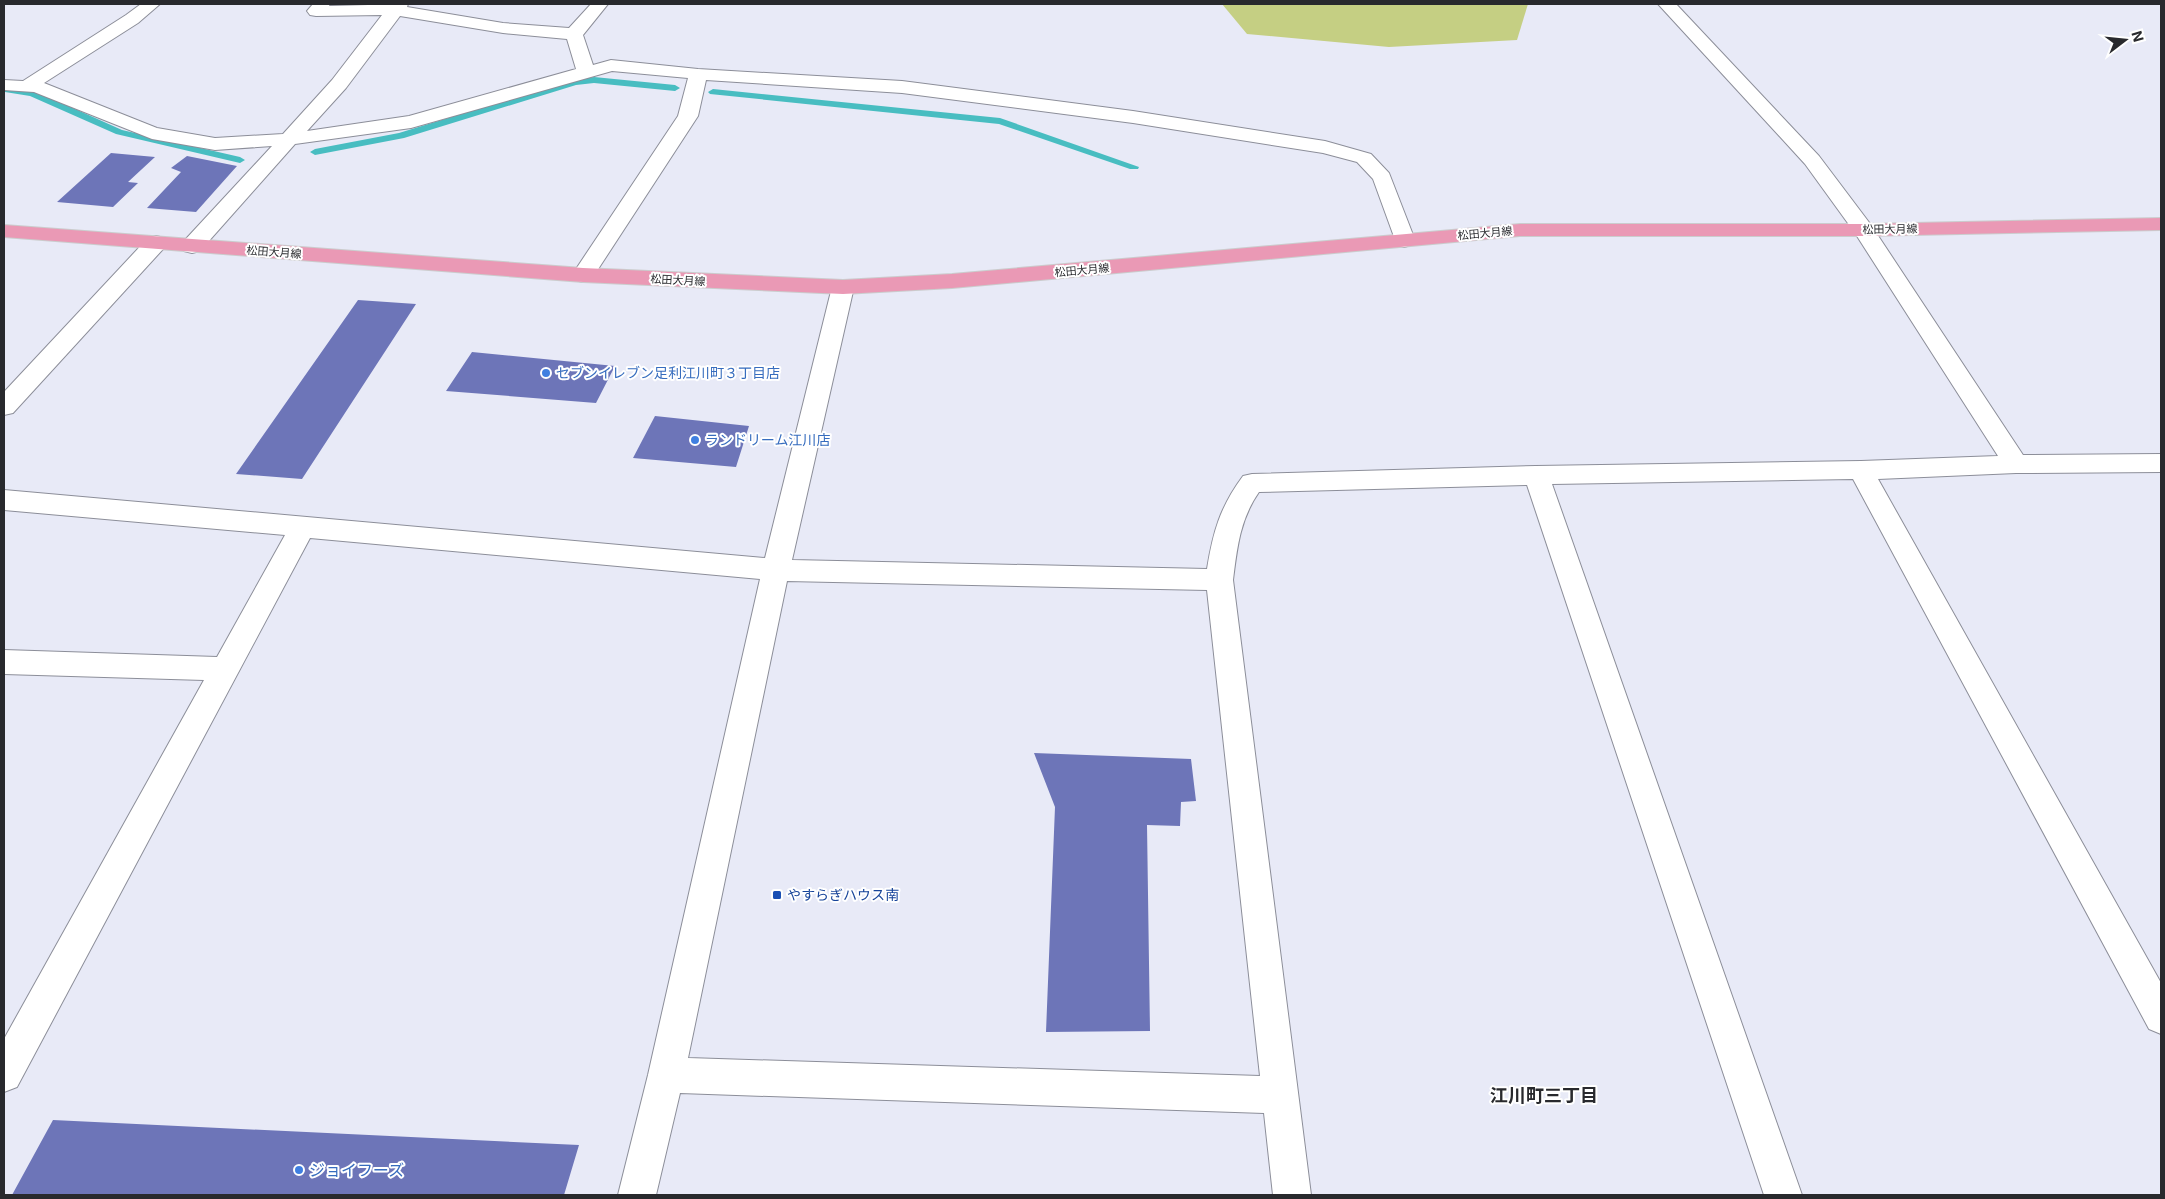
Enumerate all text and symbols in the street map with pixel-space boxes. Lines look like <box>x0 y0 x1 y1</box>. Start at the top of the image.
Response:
north arrow <box>2100 15 2150 65</box>
text: N <box>2128 29 2148 44</box>
street label: 松田大月線 <box>1862 222 1918 236</box>
street label: 松田大月線 <box>1457 224 1513 242</box>
street label: 松田大月線 <box>246 243 302 261</box>
street label: 松田大月線 <box>1054 261 1110 279</box>
street label: 松田大月線 <box>650 272 706 288</box>
place label: セブンイレブン足利江川町３丁目店 <box>556 364 780 381</box>
marker: セブンイレブン足利江川町３丁目店 <box>540 367 552 379</box>
place label: ランドリーム江川店 <box>705 431 831 448</box>
marker: ランドリーム江川店 <box>689 434 701 446</box>
place label: やすらぎハウス南 <box>787 886 899 903</box>
marker: やすらぎハウス南 <box>771 889 783 901</box>
district label: 江川町三丁目 <box>1490 1085 1598 1106</box>
place label: ジョイフーズ <box>309 1160 404 1180</box>
marker: ジョイフーズ <box>293 1164 305 1176</box>

